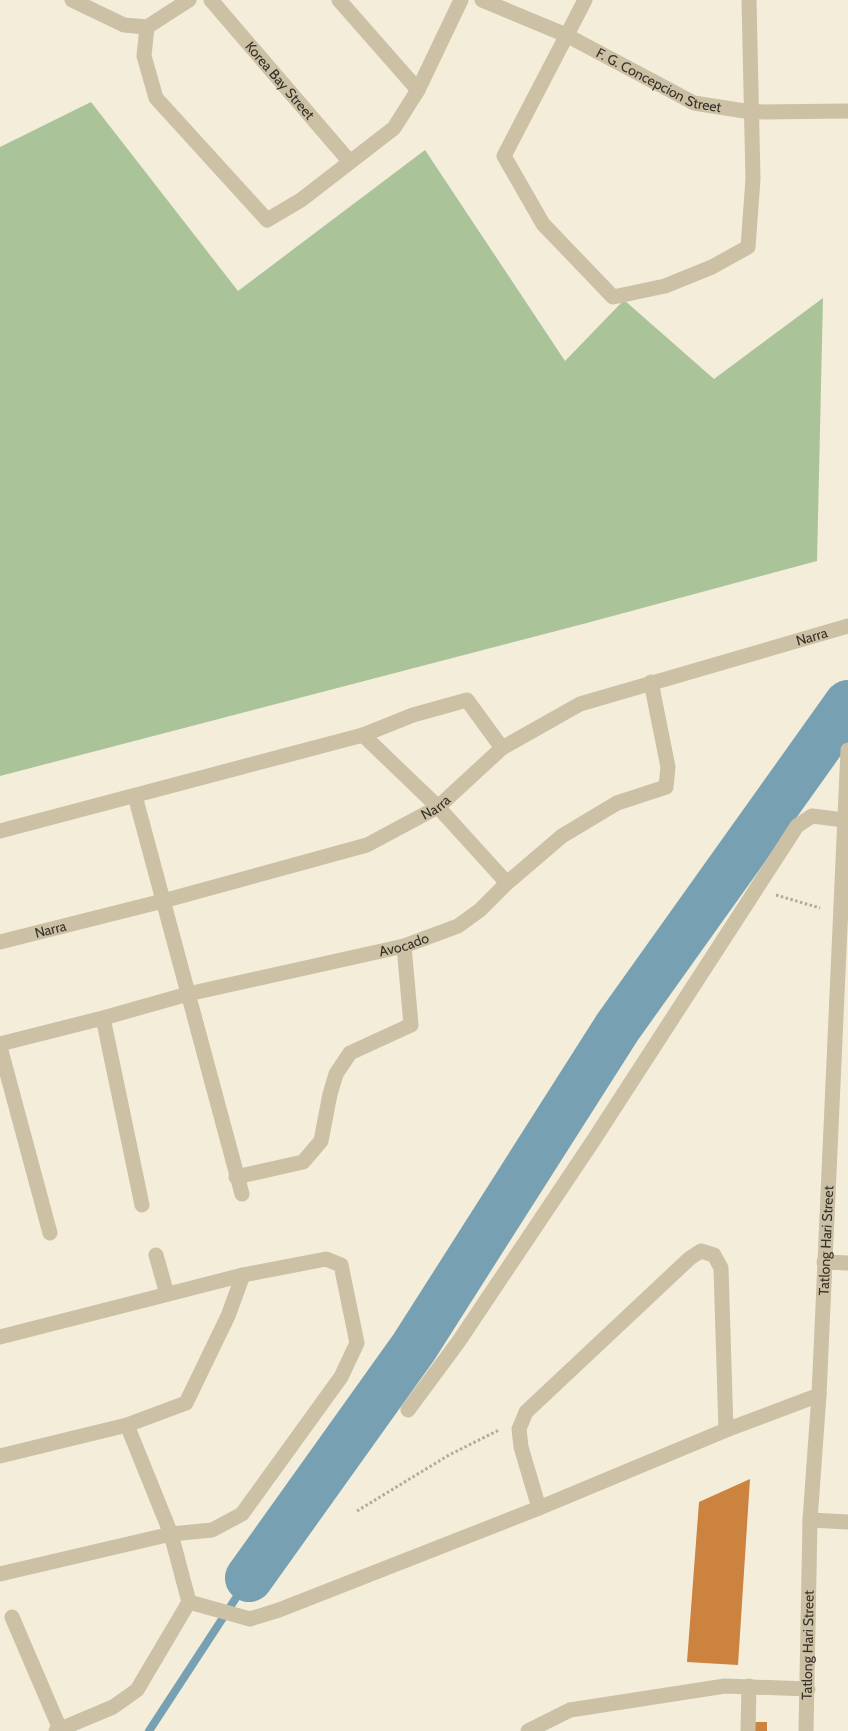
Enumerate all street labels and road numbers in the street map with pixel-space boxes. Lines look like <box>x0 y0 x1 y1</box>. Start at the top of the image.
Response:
street label: Korea Bay Street <box>241 38 319 124</box>
street label: F. G. Concepcion Street <box>593 44 723 116</box>
street label: Narra <box>794 623 830 650</box>
street label: Narra <box>418 791 454 823</box>
street label: Narra <box>33 917 68 942</box>
street label: Avocado <box>377 929 432 960</box>
street label: Tatlong Hari Street <box>814 1185 837 1296</box>
street label: Tatlong Hari Street <box>798 1590 818 1700</box>

